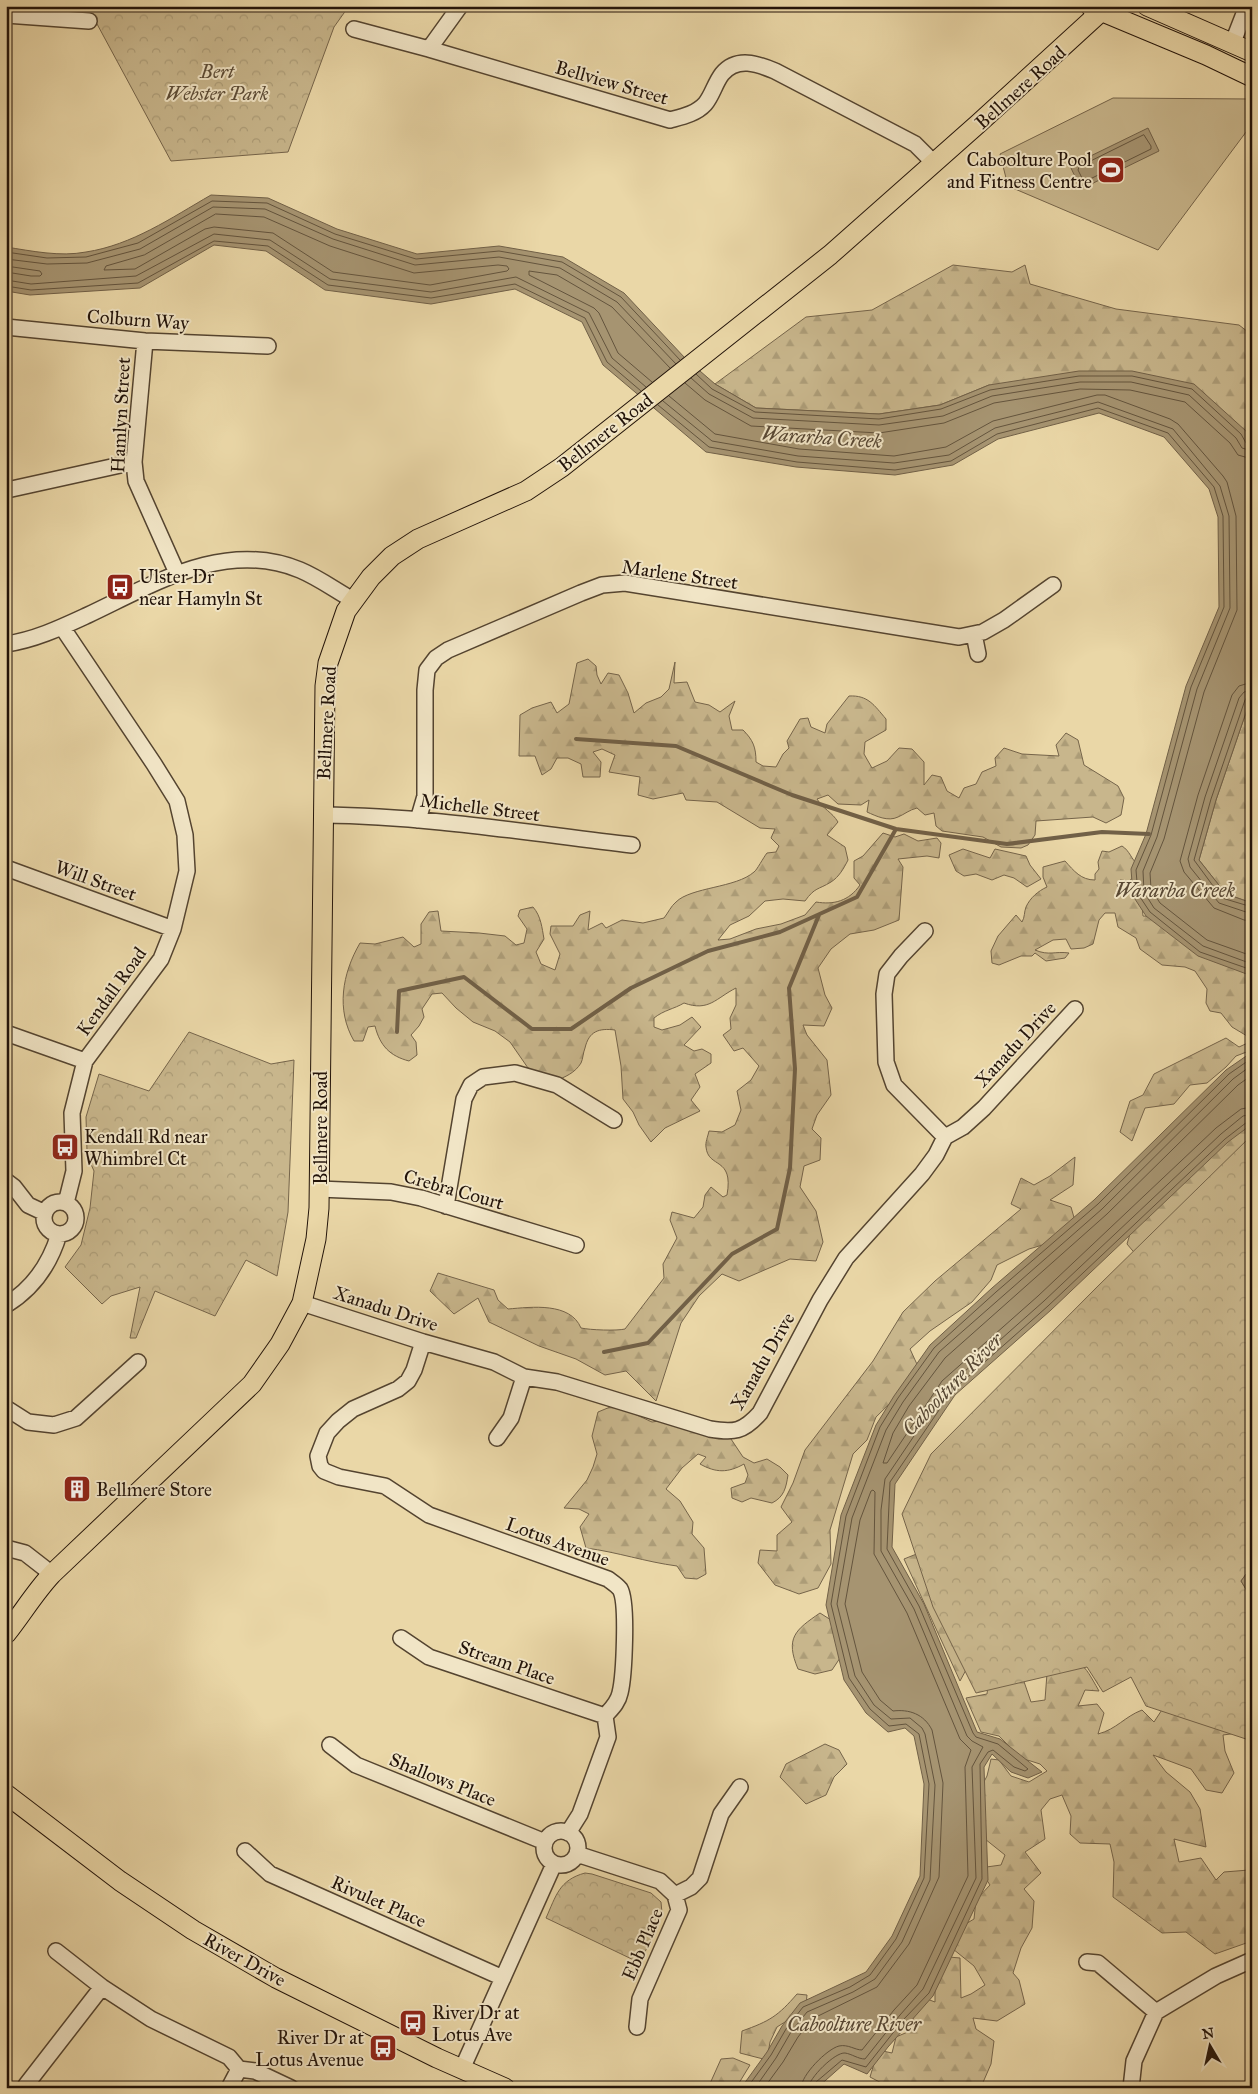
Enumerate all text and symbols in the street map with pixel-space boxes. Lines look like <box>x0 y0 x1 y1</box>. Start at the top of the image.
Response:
street label: Bellmere Road <box>970 40 1071 134</box>
street label: Bellview Street <box>553 55 671 110</box>
park label: Bert Webster Park <box>166 60 269 105</box>
place label: Caboolture Pool and Fitness Centre <box>947 148 1093 193</box>
sports icon: Caboolture Pool and Fitness Centre <box>1096 155 1126 185</box>
street label: Colburn Way <box>86 304 191 335</box>
street label: Hamlyn Street <box>106 356 135 473</box>
street label: Bellmere Road <box>553 388 658 477</box>
water label: Wararba Creek <box>761 421 883 453</box>
street label: Marlene Street <box>620 555 740 594</box>
place label: Ulster Dr near Hamyln St <box>139 565 263 610</box>
bus stop icon: Ulster Dr near Hamyln St <box>105 572 135 602</box>
street label: Bellmere Road <box>312 665 341 781</box>
street label: Michelle Street <box>419 789 541 826</box>
street label: Will Street <box>52 855 140 906</box>
water label: Wararba Creek <box>1115 878 1235 902</box>
street label: Kendall Road <box>72 942 152 1040</box>
street label: Xanadu Drive <box>970 997 1061 1092</box>
street label: Bellmere Road <box>309 1071 332 1185</box>
place label: Kendall Rd near Whimbrel Ct <box>84 1125 209 1170</box>
bus stop icon: Kendall Rd near Whimbrel Ct <box>50 1132 80 1162</box>
street label: Crebra Court <box>401 1164 507 1215</box>
street label: Xanadu Drive <box>331 1281 441 1336</box>
street label: Xanadu Drive <box>725 1308 800 1414</box>
water label: Caboolture River <box>897 1326 1008 1441</box>
building icon: Bellmere Store <box>62 1474 92 1504</box>
place label: Bellmere Store <box>96 1478 212 1501</box>
street label: Lotus Avenue <box>503 1512 613 1571</box>
street label: Stream Place <box>456 1635 558 1690</box>
street label: Shallows Place <box>386 1748 499 1811</box>
street label: Rivulet Place <box>328 1870 430 1933</box>
street label: Ebb Place <box>617 1905 668 1984</box>
street label: River Drive <box>200 1927 290 1991</box>
place label: River Dr at Lotus Ave <box>432 2001 520 2046</box>
bus stop icon: River Dr at Lotus Ave <box>398 2008 428 2038</box>
water label: Caboolture River <box>787 2012 923 2036</box>
north arrow <box>1186 2022 1236 2072</box>
text: N <box>1201 2024 1215 2043</box>
place label: River Dr at Lotus Avenue <box>255 2026 364 2071</box>
bus stop icon: River Dr at Lotus Avenue <box>368 2033 398 2063</box>

